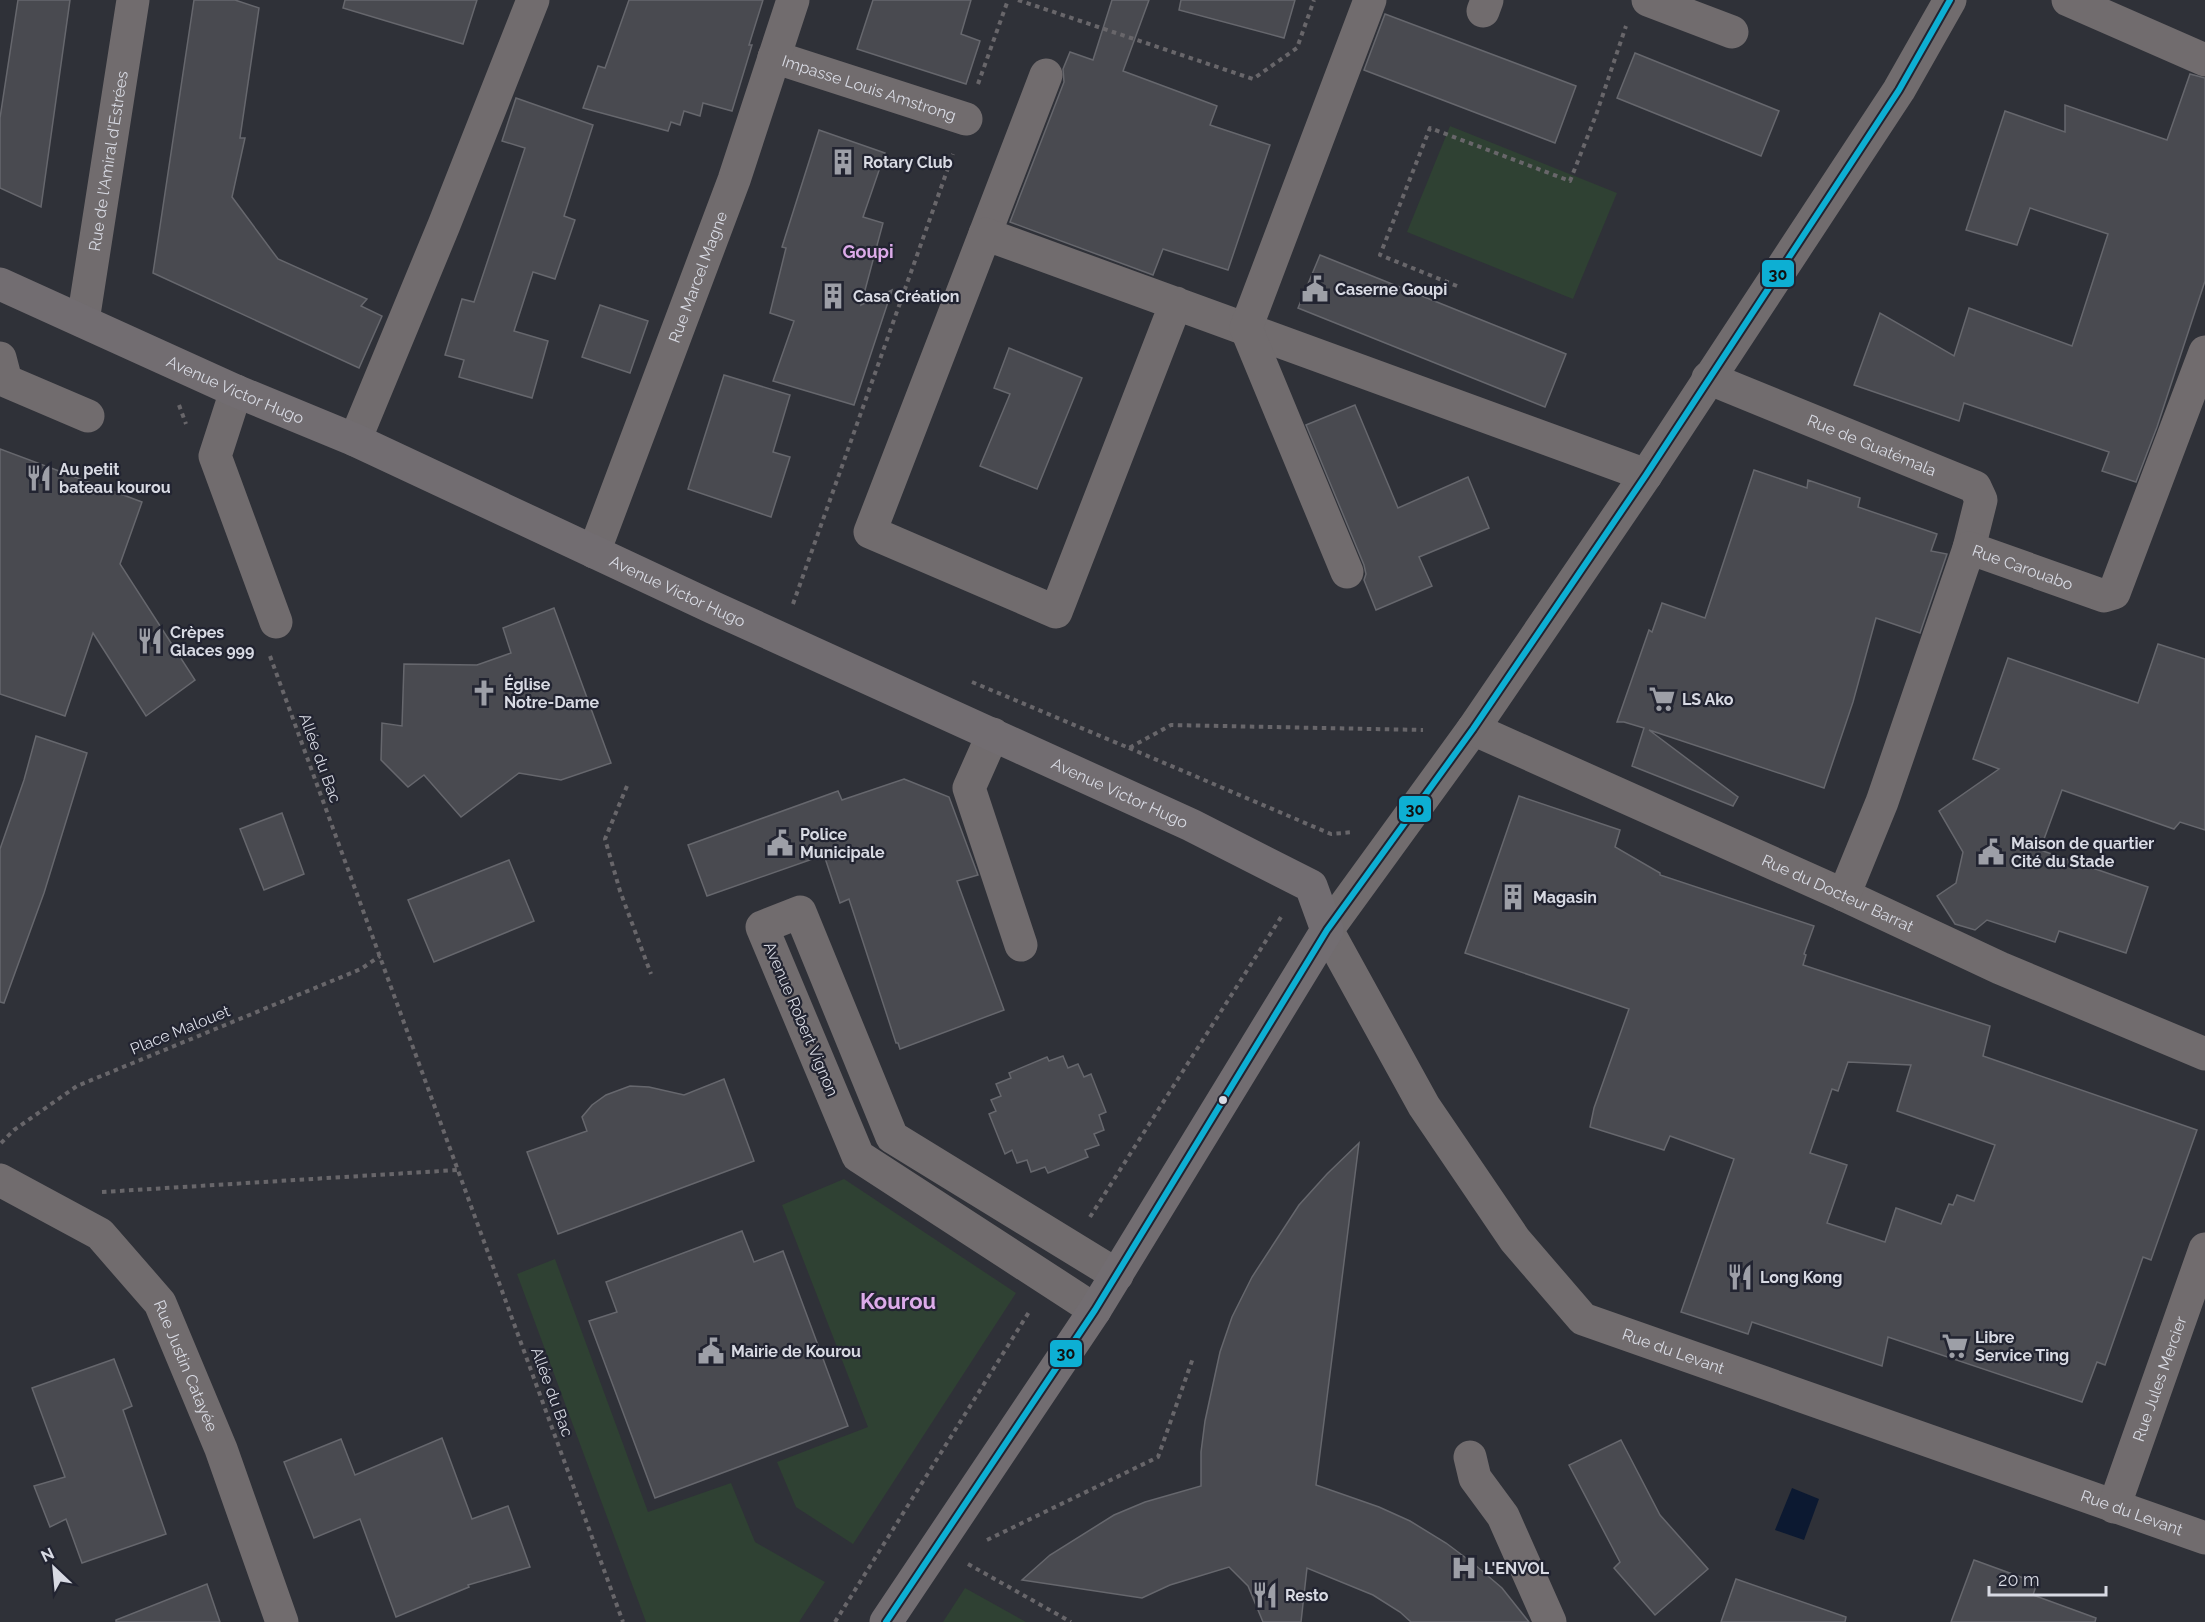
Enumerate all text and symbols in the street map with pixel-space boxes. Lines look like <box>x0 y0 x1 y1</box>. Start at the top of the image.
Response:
street label: Impasse Louis Amstrong <box>780 51 959 125</box>
street label: Rue de l'Amiral d'Estrées <box>85 69 131 252</box>
building icon: Rotary Club <box>828 147 858 177</box>
place label: Rotary Club <box>863 153 953 172</box>
street label: Rue Marcel Magne <box>664 209 731 345</box>
district label: Goupi <box>842 241 894 262</box>
line badge: 30 <box>1761 259 1795 288</box>
text: 30 <box>1769 265 1788 284</box>
public building icon: Caserne Goupi <box>1300 274 1330 304</box>
place label: Caserne Goupi <box>1335 280 1447 299</box>
building icon: Casa Création <box>818 281 848 311</box>
place label: Casa Création <box>853 287 959 306</box>
street label: Avenue Victor Hugo <box>164 351 307 427</box>
street label: Rue de Guatémala <box>1805 410 1939 480</box>
place label: Au petit bateau kourou <box>59 460 171 497</box>
restaurant icon: Au petit bateau kourou <box>24 463 54 493</box>
street label: Rue Carouabo <box>1970 540 2076 594</box>
street label: Avenue Victor Hugo <box>607 551 749 631</box>
place label: Crèpes Glaces 999 <box>170 623 254 660</box>
restaurant icon: Crèpes Glaces 999 <box>135 626 165 656</box>
place label: Église Notre-Dame <box>504 674 600 712</box>
church icon: Église Notre-Dame <box>469 678 499 708</box>
supermarket icon: LS Ako <box>1647 684 1677 714</box>
place label: LS Ako <box>1682 690 1734 709</box>
street label: Allée du Bac <box>295 711 345 806</box>
street label: Avenue Victor Hugo <box>1049 753 1191 832</box>
line badge: 30 <box>1398 795 1432 823</box>
text: 30 <box>1406 800 1425 819</box>
place label: Police Municipale <box>800 825 885 862</box>
public building icon: Police Municipale <box>765 828 795 858</box>
place label: Maison de quartier Cité du Stade <box>2011 834 2154 871</box>
public building icon: Maison de quartier Cité du Stade <box>1976 837 2006 867</box>
street label: Rue du Docteur Barrat <box>1759 850 1917 936</box>
building icon: Magasin <box>1498 882 1528 912</box>
place label: Magasin <box>1533 888 1597 907</box>
street label: Avenue Robert Vignon <box>760 939 842 1099</box>
street label: Place Malouet <box>127 1001 233 1059</box>
unlabelled marker <box>1217 1094 1229 1106</box>
restaurant icon: Long Kong <box>1725 1262 1755 1292</box>
place label: Long Kong <box>1760 1268 1842 1287</box>
district label: Kourou <box>860 1288 936 1314</box>
street label: Rue Justin Catayée <box>150 1297 222 1434</box>
street label: Rue Jules Mercier <box>2128 1313 2190 1444</box>
street label: Rue du Levant <box>1620 1324 1728 1378</box>
place label: Libre Service Ting <box>1975 1328 2069 1365</box>
supermarket icon: Libre Service Ting <box>1940 1331 1970 1361</box>
public building icon: Mairie de Kourou <box>696 1336 726 1366</box>
line badge: 30 <box>1049 1339 1083 1368</box>
place label: Mairie de Kourou <box>731 1342 861 1361</box>
text: 30 <box>1057 1344 1076 1363</box>
street label: Allée du Bac <box>527 1345 577 1440</box>
street label: Rue du Levant <box>2078 1486 2186 1539</box>
north arrow <box>24 1538 84 1598</box>
text: N <box>38 1544 57 1566</box>
hospital icon: L'ENVOL <box>1449 1553 1479 1583</box>
place label: L'ENVOL <box>1484 1559 1550 1578</box>
scale bar <box>1989 1559 2106 1597</box>
text: 20 m <box>1998 1569 2040 1590</box>
restaurant icon: Resto <box>1250 1580 1280 1610</box>
place label: Resto <box>1285 1586 1329 1605</box>

